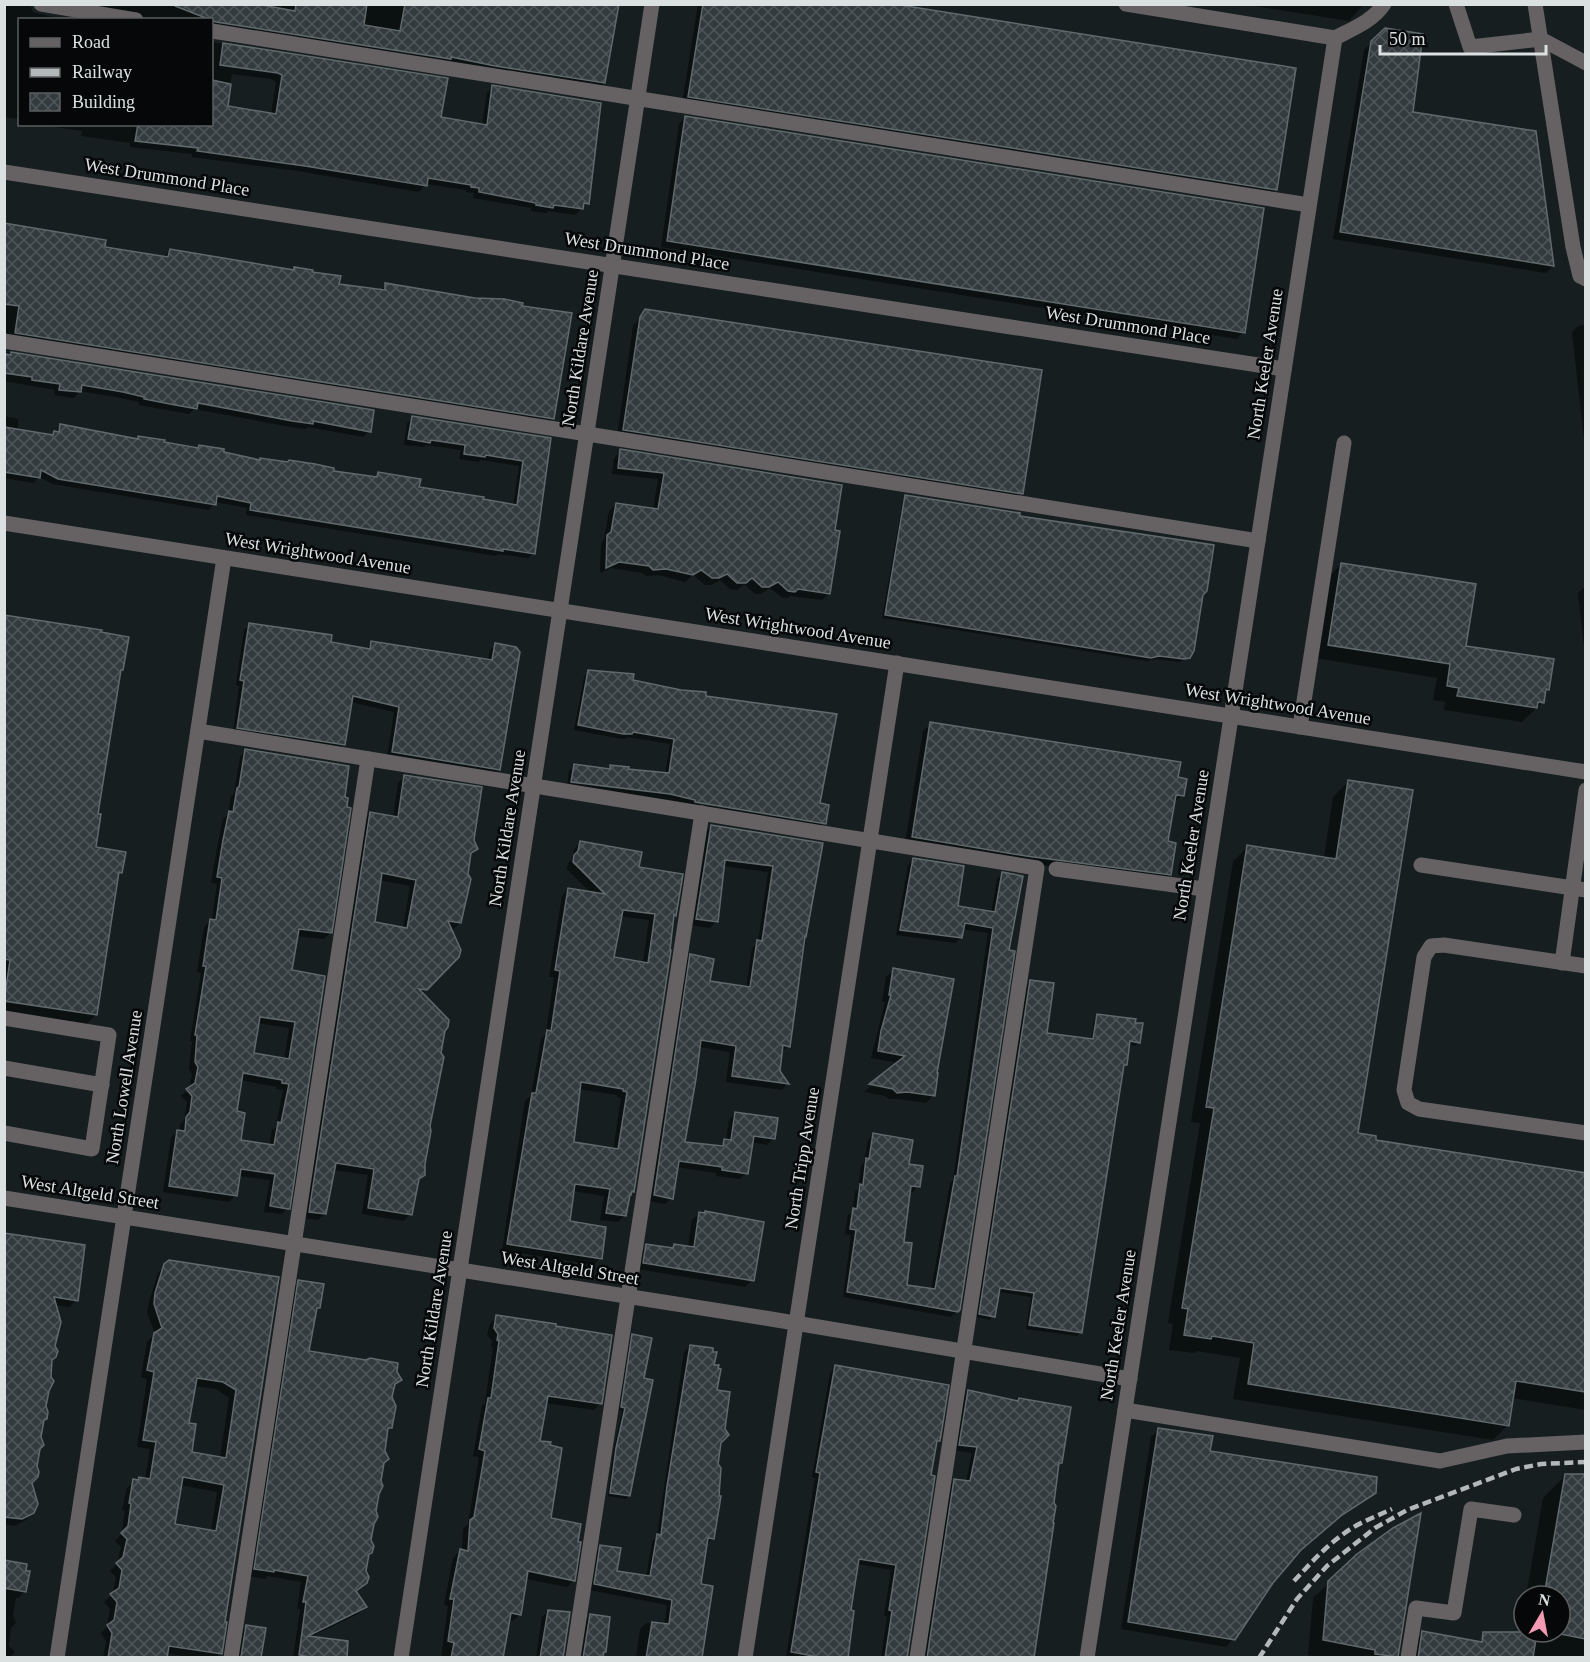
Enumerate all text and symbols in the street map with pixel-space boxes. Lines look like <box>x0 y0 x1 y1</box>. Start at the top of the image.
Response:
legend <box>18 18 213 126</box>
scale bar <box>1380 18 1546 56</box>
text: 50 m <box>1389 29 1426 49</box>
text: Road <box>72 32 110 52</box>
text: Railway <box>72 62 132 82</box>
text: Building <box>72 92 135 112</box>
street label: West Drummond Place <box>83 154 251 200</box>
street label: West Drummond Place <box>563 228 731 274</box>
street label: North Kildare Avenue <box>558 268 602 428</box>
street label: North Keeler Avenue <box>1243 287 1287 441</box>
street label: West Drummond Place <box>1044 302 1212 348</box>
street label: West Wrightwood Avenue <box>224 528 412 578</box>
street label: West Wrightwood Avenue <box>704 603 892 653</box>
street label: West Wrightwood Avenue <box>1184 679 1372 729</box>
street label: North Kildare Avenue <box>485 748 529 908</box>
street label: North Keeler Avenue <box>1169 768 1213 922</box>
street label: North Lowell Avenue <box>102 1009 146 1165</box>
street label: North Tripp Avenue <box>781 1085 823 1231</box>
street label: West Altgeld Street <box>20 1171 160 1213</box>
street label: North Kildare Avenue <box>412 1229 456 1389</box>
street label: West Altgeld Street <box>500 1247 640 1289</box>
street label: North Keeler Avenue <box>1096 1248 1140 1402</box>
north arrow <box>1512 1584 1572 1644</box>
text: N <box>1537 1590 1552 1609</box>

